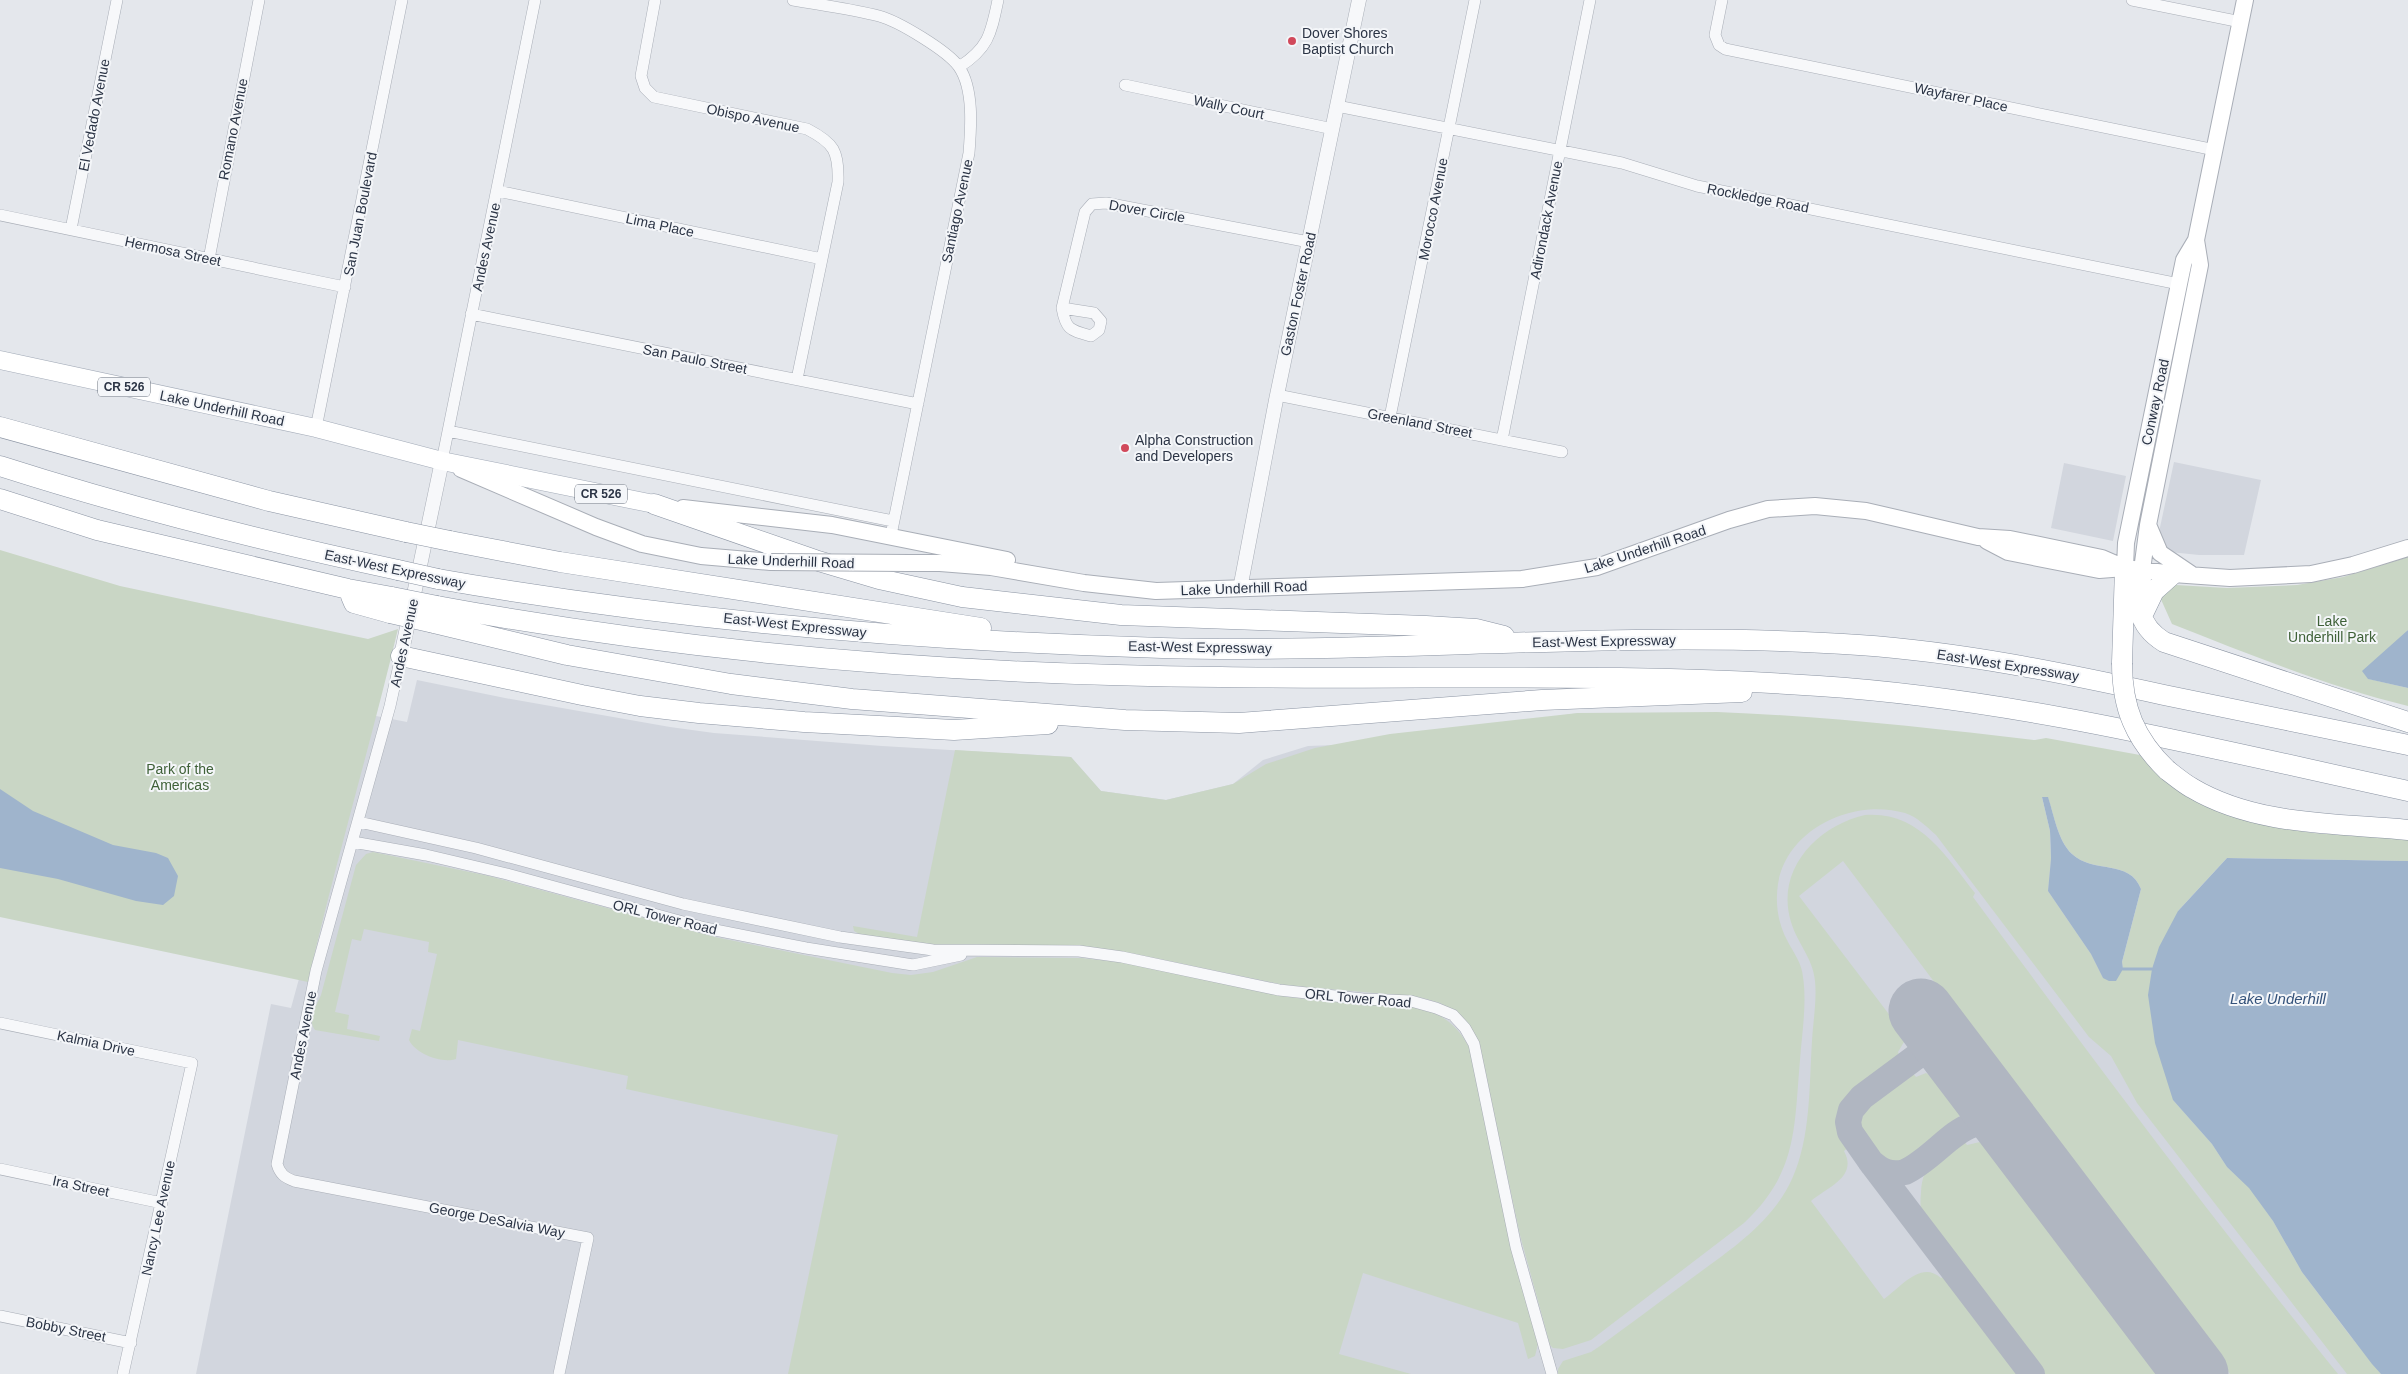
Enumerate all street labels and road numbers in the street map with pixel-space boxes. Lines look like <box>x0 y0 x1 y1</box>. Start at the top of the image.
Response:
street label: El Vedado Avenue <box>75 57 113 173</box>
street label: Romano Avenue <box>215 77 251 181</box>
street label: Wayfarer Place <box>1913 79 2009 115</box>
street label: Wally Court <box>1192 92 1266 122</box>
street label: Obispo Avenue <box>705 100 801 136</box>
street label: San Juan Boulevard <box>340 151 380 277</box>
street label: Morocco Avenue <box>1415 156 1451 262</box>
street label: Santiago Avenue <box>938 157 976 264</box>
street label: Adirondack Avenue <box>1527 159 1565 281</box>
street label: Rockledge Road <box>1706 180 1810 216</box>
street label: Dover Circle <box>1108 196 1187 226</box>
street label: Andes Avenue <box>469 201 503 293</box>
street label: Lima Place <box>624 210 696 240</box>
street label: Gaston Foster Road <box>1277 231 1319 357</box>
street label: Hermosa Street <box>123 233 223 269</box>
street label: San Paulo Street <box>642 341 749 377</box>
street label: Conway Road <box>2138 357 2172 447</box>
road number: CR 526 <box>98 378 150 397</box>
street label: Lake Underhill Road <box>158 387 286 429</box>
street label: Greenland Street <box>1366 405 1474 441</box>
road number: CR 526 <box>575 484 627 504</box>
street label: Lake Underhill Road <box>1582 522 1708 576</box>
street label: East-West Expressway <box>323 546 467 592</box>
street label: Lake Underhill Road <box>727 551 855 571</box>
street label: Lake Underhill Road <box>1180 578 1308 598</box>
street label: Andes Avenue <box>387 597 421 689</box>
street label: East-West Expressway <box>723 610 867 640</box>
street label: East-West Expressway <box>1532 632 1676 650</box>
street label: East-West Expressway <box>1128 638 1272 656</box>
street label: East-West Expressway <box>1936 646 2080 684</box>
street label: ORL Tower Road <box>611 896 719 938</box>
street label: ORL Tower Road <box>1304 985 1412 1011</box>
street label: Andes Avenue <box>287 989 319 1081</box>
street label: Kalmia Drive <box>56 1027 137 1059</box>
street label: Nancy Lee Avenue <box>138 1159 178 1277</box>
street label: Ira Street <box>51 1172 111 1200</box>
street label: George DeSalvia Way <box>428 1199 566 1241</box>
street label: Bobby Street <box>25 1313 107 1345</box>

